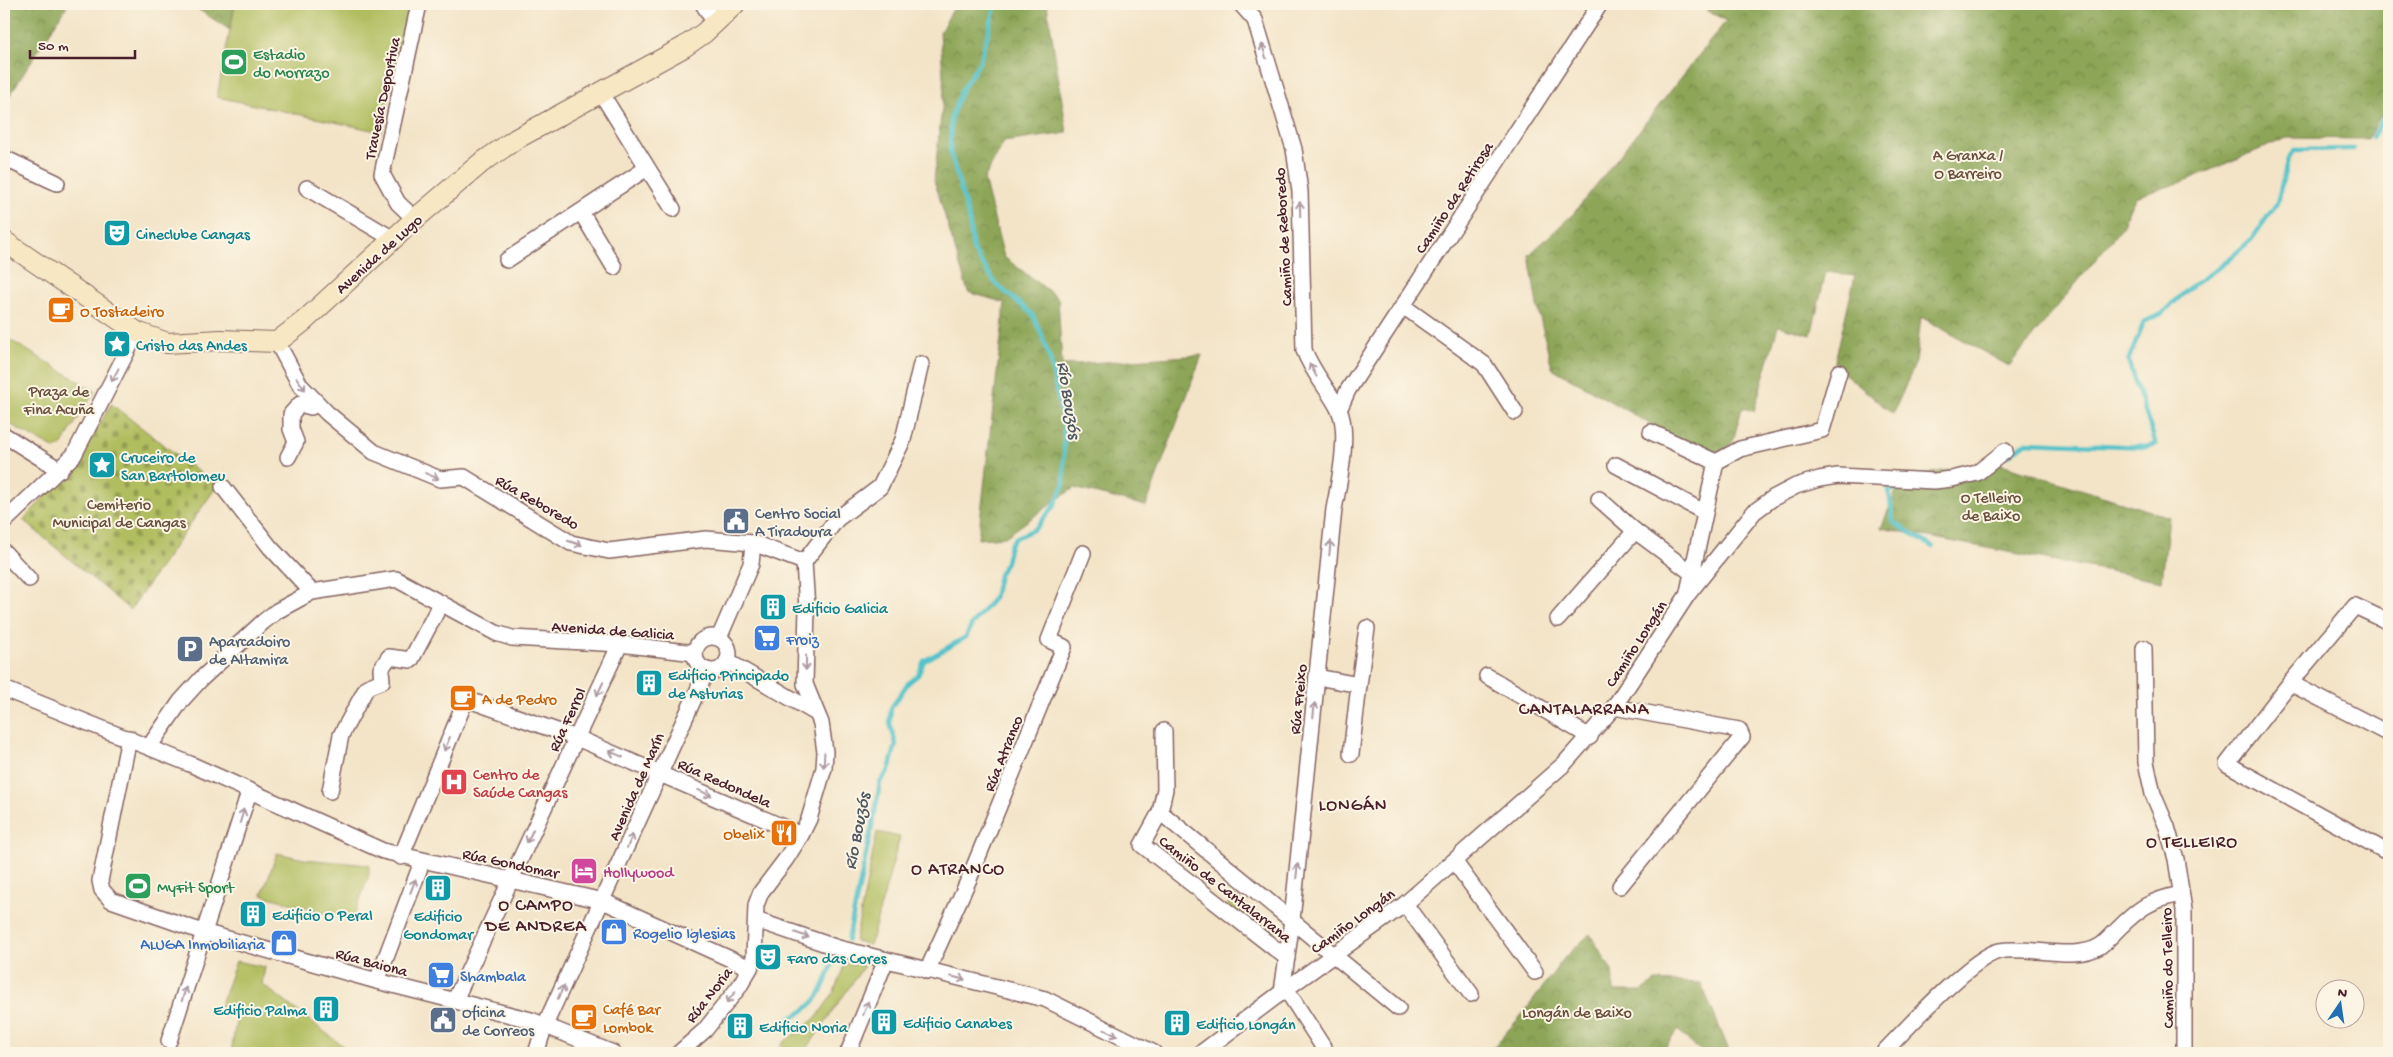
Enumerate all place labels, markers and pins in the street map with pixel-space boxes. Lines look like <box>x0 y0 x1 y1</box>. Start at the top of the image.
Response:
sports icon: Estadio do Morrazo <box>219 47 249 77</box>
place label: Estadio do Morrazo <box>253 47 329 84</box>
theatre icon: Cineclube Cangas <box>102 218 132 248</box>
place label: Cineclube Cangas <box>136 227 251 246</box>
cafe icon: O Tostadeiro <box>46 295 76 325</box>
place label: O Tostadeiro <box>80 304 164 323</box>
place icon: Cristo das Andes <box>102 329 132 359</box>
place label: Cristo das Andes <box>136 338 248 357</box>
place icon: Cruceiro de San Bartolomeu <box>87 450 117 480</box>
place label: Cruceiro de San Bartolomeu <box>121 450 226 487</box>
public building icon: Centro Social A Tiradoura <box>721 506 751 536</box>
place label: Centro Social A Tiradoura <box>755 506 841 543</box>
building icon: Edificio Galicia <box>758 592 788 622</box>
place label: Edificio Galicia <box>792 601 889 620</box>
supermarket icon: Froiz <box>752 623 782 653</box>
place label: Froiz <box>785 632 820 651</box>
parking icon: Aparcadoiro de Altamira <box>175 634 205 664</box>
place label: Aparcadoiro de Altamira <box>209 634 290 671</box>
building icon: Edificio Principado de Asturias <box>634 668 664 698</box>
place label: Edificio Principado de Asturias <box>668 668 789 705</box>
cafe icon: A de Pedro <box>448 683 478 713</box>
place label: A de Pedro <box>482 692 557 711</box>
hospital icon: Centro de Saúde Cangas <box>439 767 469 797</box>
place label: Centro de Saúde Cangas <box>473 767 568 804</box>
restaurant icon: Obelix <box>769 818 799 848</box>
place label: Obelix <box>723 827 766 846</box>
hotel icon: Hollywood <box>569 856 599 886</box>
place label: Hollywood <box>603 865 675 884</box>
sports icon: MyFit Sport <box>123 871 153 901</box>
building icon: Edificio Gondomar <box>423 873 453 903</box>
place label: MyFit Sport <box>157 880 235 899</box>
building icon: Edificio O Peral <box>238 899 268 929</box>
place label: Edificio O Peral <box>272 908 373 927</box>
place label: Edificio Gondomar <box>403 909 474 946</box>
shop icon: Rogelio Iglesias <box>599 917 629 947</box>
place label: Rogelio Iglesias <box>633 926 736 945</box>
shop icon: ALUGA Inmobiliaria <box>269 928 299 958</box>
place label: ALUGA Inmobiliaria <box>140 937 266 956</box>
theatre icon: Faro das Cores <box>753 942 783 972</box>
place label: Faro das Cores <box>786 951 888 970</box>
supermarket icon: Shambala <box>426 960 456 990</box>
place label: Shambala <box>460 969 527 988</box>
building icon: Edificio Palma <box>311 994 341 1024</box>
cafe icon: Café Bar Lombok <box>569 1002 599 1032</box>
place label: Café Bar Lombok <box>603 1002 662 1039</box>
place label: Edificio Palma <box>213 1003 308 1022</box>
public building icon: Oficina de Correos <box>428 1005 458 1035</box>
place label: Oficina de Correos <box>462 1005 535 1042</box>
building icon: Edificio Canabes <box>869 1007 899 1037</box>
building icon: Edificio Longán <box>1162 1008 1192 1038</box>
building icon: Edificio Noria <box>725 1011 755 1041</box>
place label: Edificio Canabes <box>903 1016 1013 1035</box>
place label: Edificio Longán <box>1196 1017 1296 1036</box>
place label: Edificio Noria <box>759 1020 849 1039</box>

